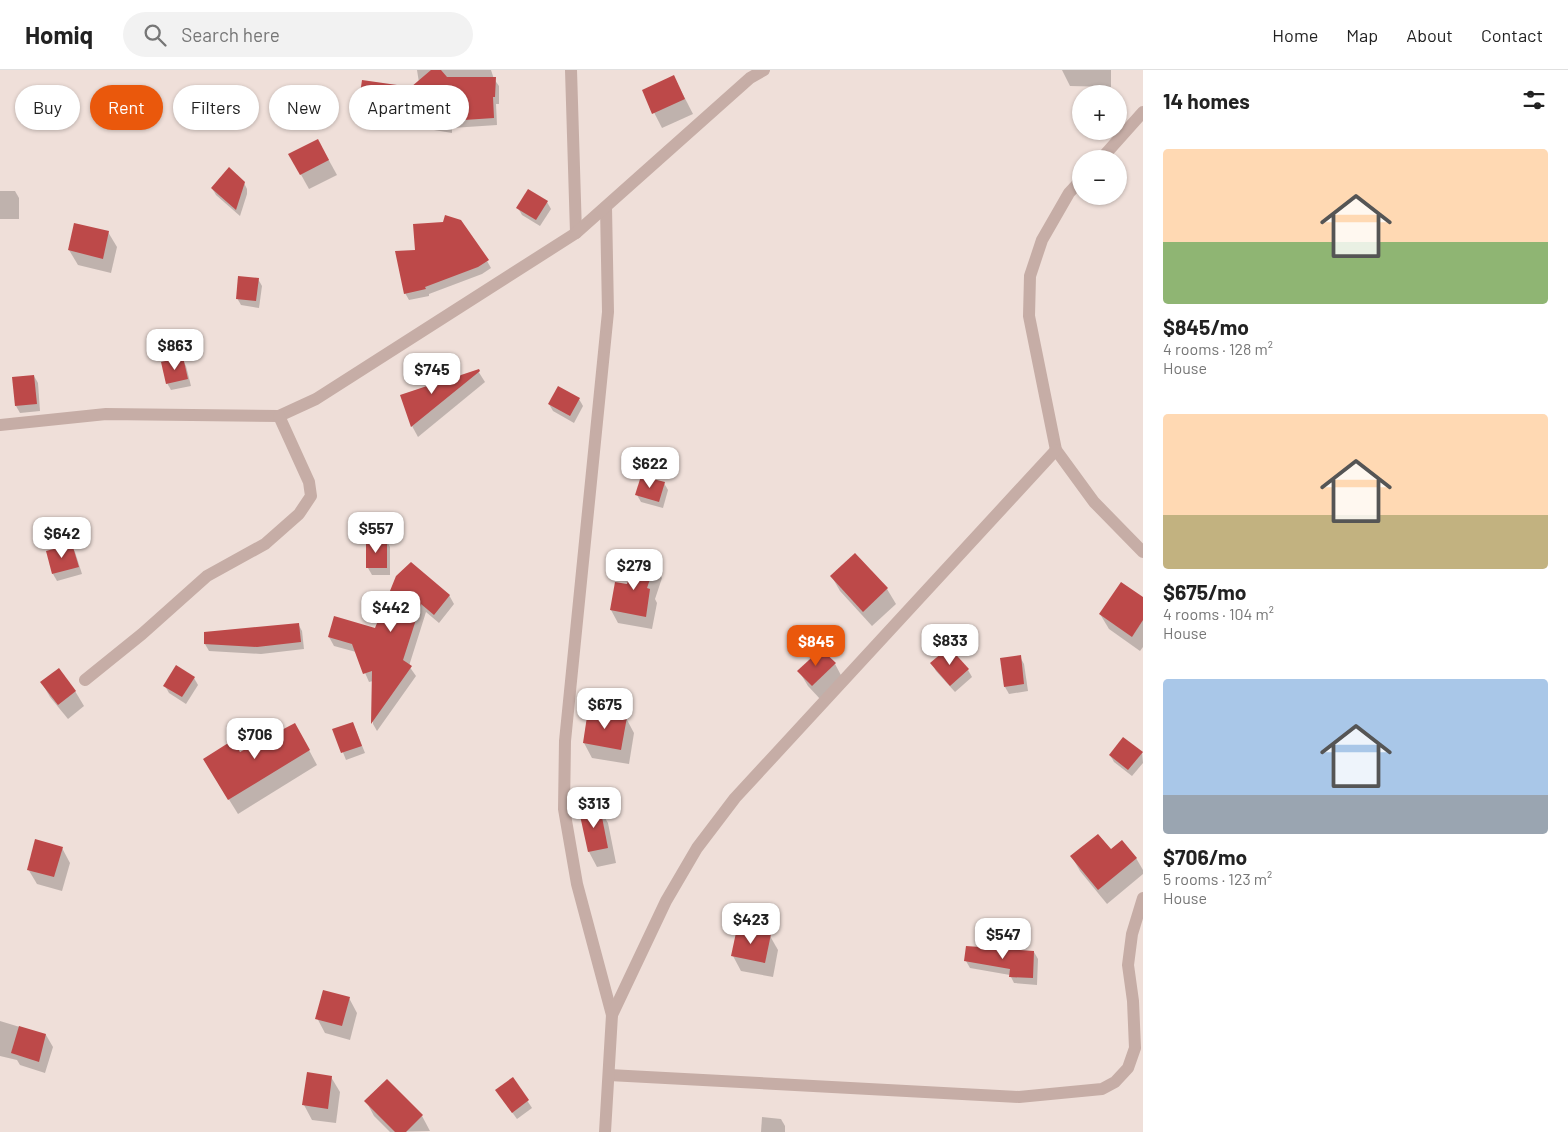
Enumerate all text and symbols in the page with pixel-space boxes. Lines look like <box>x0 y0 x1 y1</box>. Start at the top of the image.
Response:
search box <box>123 12 473 57</box>
text: Homiq <box>25 20 93 49</box>
icon: search <box>141 21 169 49</box>
text: Search here <box>181 23 280 46</box>
text: Home <box>1272 24 1318 46</box>
text: Map <box>1346 24 1378 46</box>
text: About <box>1406 24 1453 46</box>
text: Contact <box>1481 24 1543 46</box>
chip: Buy <box>15 85 80 130</box>
chip: Rent <box>90 85 163 130</box>
chip: Filters <box>173 85 259 130</box>
chip: New <box>269 85 339 130</box>
chip: Apartment <box>349 85 469 130</box>
map controls <box>1072 85 1127 205</box>
button: + <box>1072 85 1127 140</box>
icon: filters <box>1520 86 1548 114</box>
text: 14 homes <box>1163 88 1250 113</box>
button: − <box>1072 150 1127 205</box>
icon: home <box>1311 181 1401 271</box>
text: $845/mo <box>1163 314 1249 339</box>
pin: $863 <box>145 328 205 371</box>
text: $863 <box>157 335 193 354</box>
text: 4 rooms · 128 m² <box>1163 339 1273 358</box>
pin: $745 <box>402 352 462 395</box>
text: House <box>1163 358 1207 377</box>
text: $745 <box>414 359 450 378</box>
pin: $622 <box>620 446 680 489</box>
icon: home <box>1311 446 1401 536</box>
text: $622 <box>632 453 668 472</box>
pin: $557 <box>346 512 406 554</box>
pin: $642 <box>32 516 92 559</box>
text: $557 <box>359 518 393 537</box>
text: $642 <box>44 523 80 542</box>
pin: $279 <box>604 548 664 591</box>
text: $279 <box>617 555 651 574</box>
text: $675/mo <box>1163 579 1247 604</box>
pin: $442 <box>361 590 421 633</box>
text: $442 <box>372 597 410 616</box>
text: 4 rooms · 104 m² <box>1163 604 1274 623</box>
text: House <box>1163 623 1207 642</box>
pin: $845 <box>786 624 846 667</box>
pin: $833 <box>920 624 980 666</box>
text: $833 <box>932 630 968 649</box>
text: $845 <box>798 631 834 650</box>
pin: $675 <box>575 688 635 730</box>
text: $675 <box>588 694 622 713</box>
icon: home <box>1311 711 1401 801</box>
pin: $706 <box>225 718 285 760</box>
text: $706 <box>238 724 272 743</box>
pin: $313 <box>564 786 624 829</box>
text: $313 <box>578 793 610 812</box>
text: $706/mo <box>1163 844 1247 869</box>
text: 5 rooms · 123 m² <box>1163 869 1272 888</box>
text: House <box>1163 888 1207 907</box>
pin: $423 <box>721 902 781 945</box>
text: $423 <box>733 909 769 928</box>
pin: $547 <box>973 918 1033 960</box>
text: $547 <box>986 924 1020 943</box>

